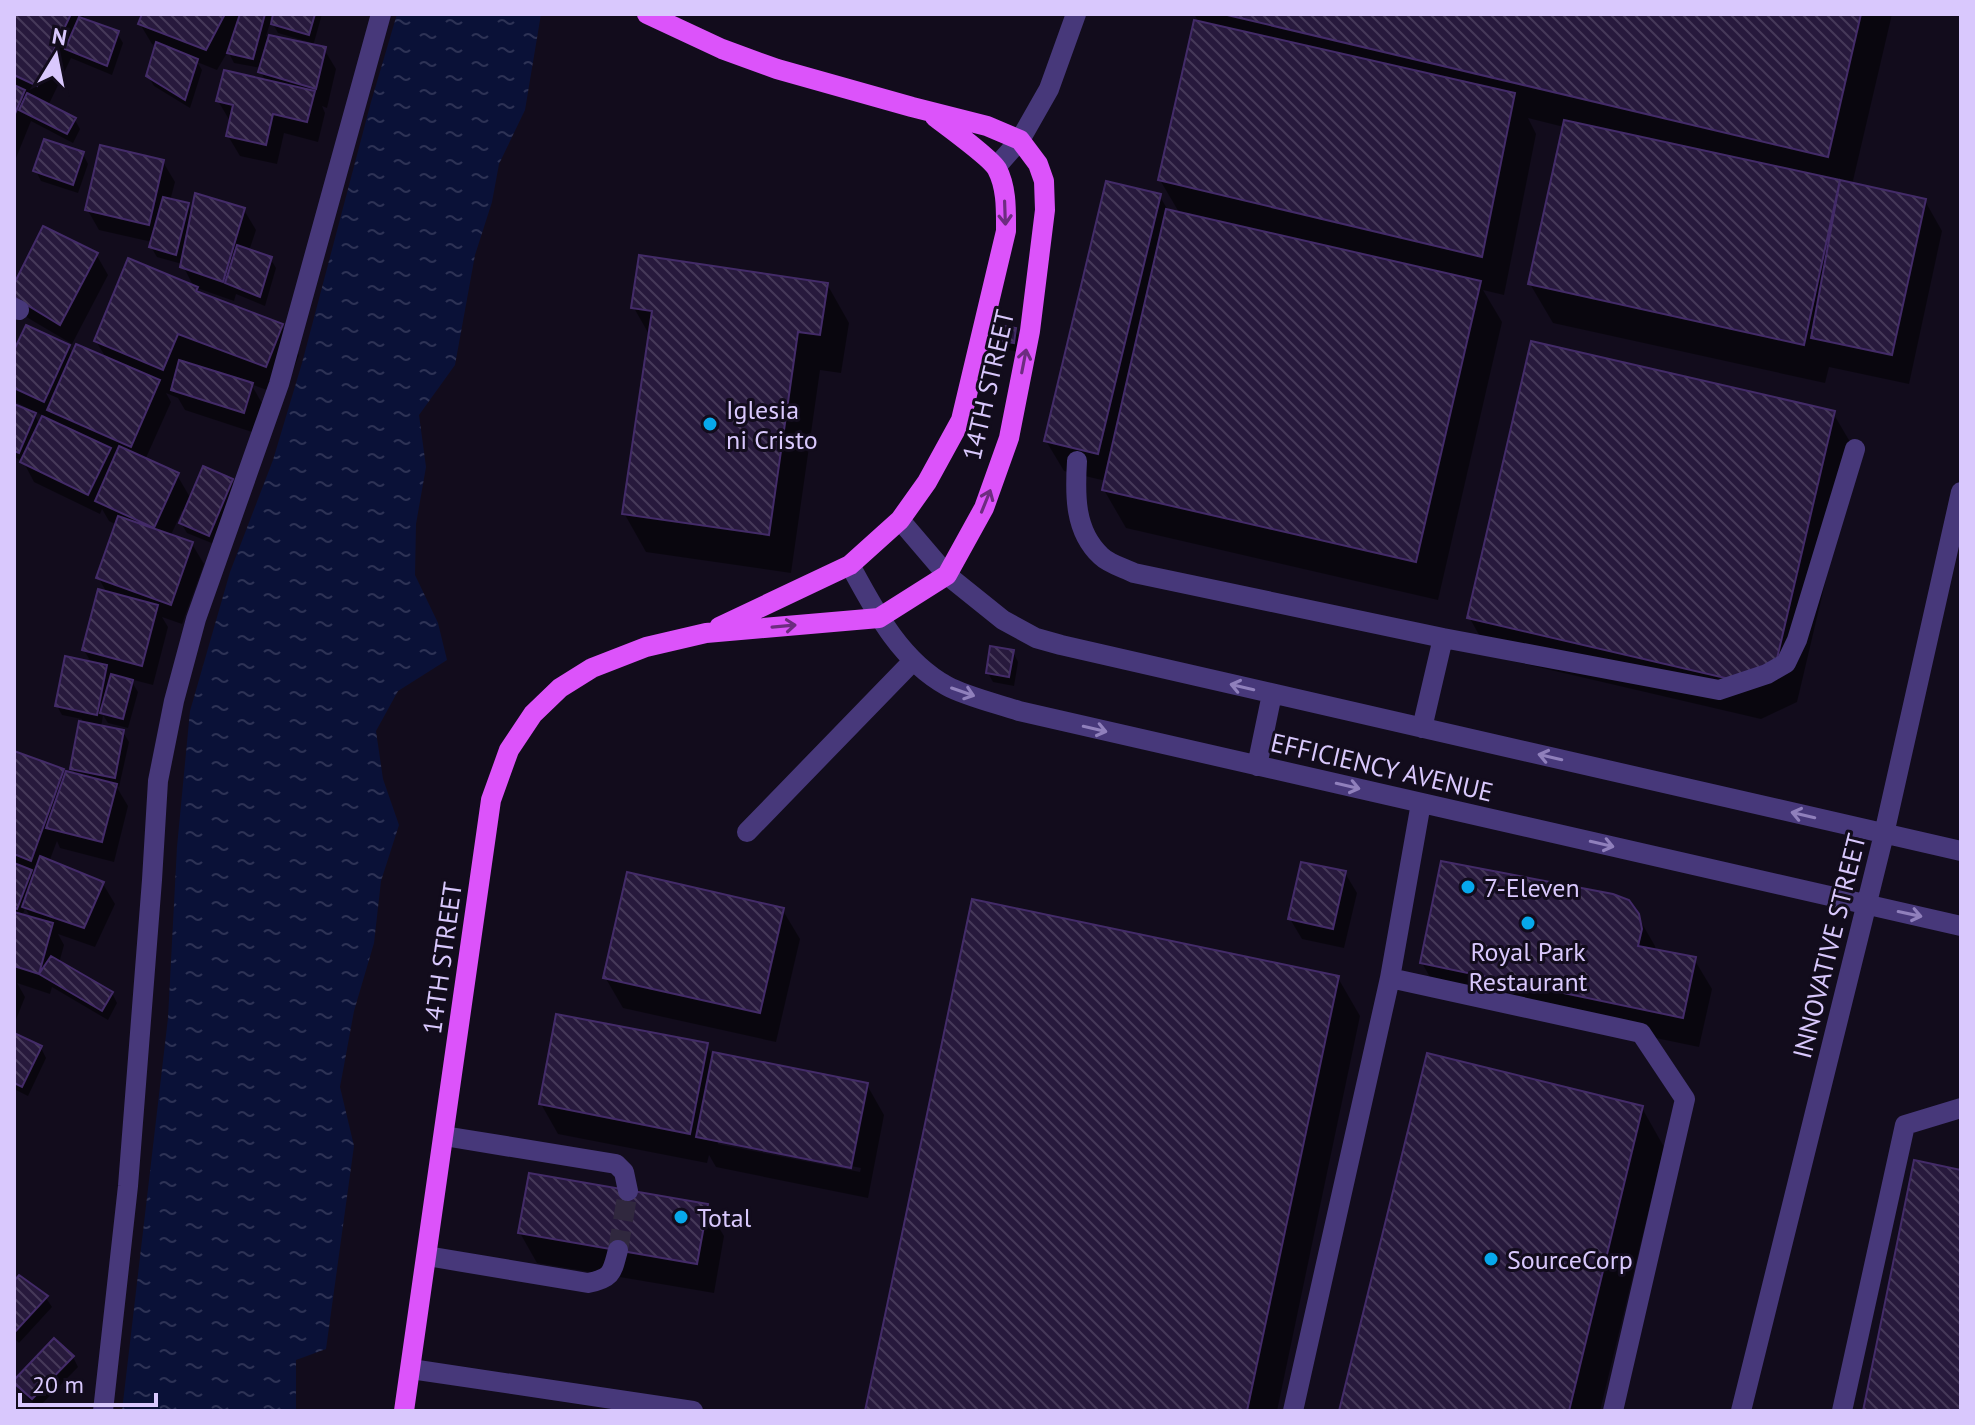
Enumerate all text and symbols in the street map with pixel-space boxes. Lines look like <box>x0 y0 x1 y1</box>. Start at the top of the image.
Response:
north arrow <box>16 16 96 96</box>
text: N <box>50 21 69 51</box>
one-way arrow <box>998 199 1013 226</box>
street label: 14TH STREET <box>955 307 1021 463</box>
one-way arrow <box>1017 349 1032 375</box>
place label: Iglesia ni Cristo <box>726 393 818 456</box>
marker: Iglesia ni Cristo <box>701 415 719 433</box>
one-way arrow <box>980 489 994 513</box>
one-way arrow <box>770 618 797 633</box>
one-way arrow <box>1229 679 1255 694</box>
one-way arrow <box>950 686 975 700</box>
one-way arrow <box>1082 722 1107 737</box>
street label: EFFICIENCY AVENUE <box>1268 725 1496 809</box>
one-way arrow <box>1537 749 1563 764</box>
one-way arrow <box>1335 780 1361 795</box>
one-way arrow <box>1791 807 1816 822</box>
street label: INNOVATIVE STREET <box>1785 830 1873 1062</box>
one-way arrow <box>1589 837 1614 852</box>
place label: 7-Eleven <box>1484 871 1580 904</box>
marker: 7-Eleven <box>1459 878 1477 896</box>
street label: 14TH STREET <box>415 880 469 1036</box>
one-way arrow <box>1897 907 1922 922</box>
marker: Royal Park Restaurant <box>1519 914 1537 932</box>
place label: Royal Park Restaurant <box>1469 935 1588 998</box>
place label: Total <box>697 1201 752 1234</box>
marker: Total <box>672 1208 690 1226</box>
place label: SourceCorp <box>1507 1243 1633 1276</box>
marker: SourceCorp <box>1482 1250 1500 1268</box>
scale bar <box>20 1357 156 1407</box>
text: 20 m <box>32 1369 84 1400</box>

